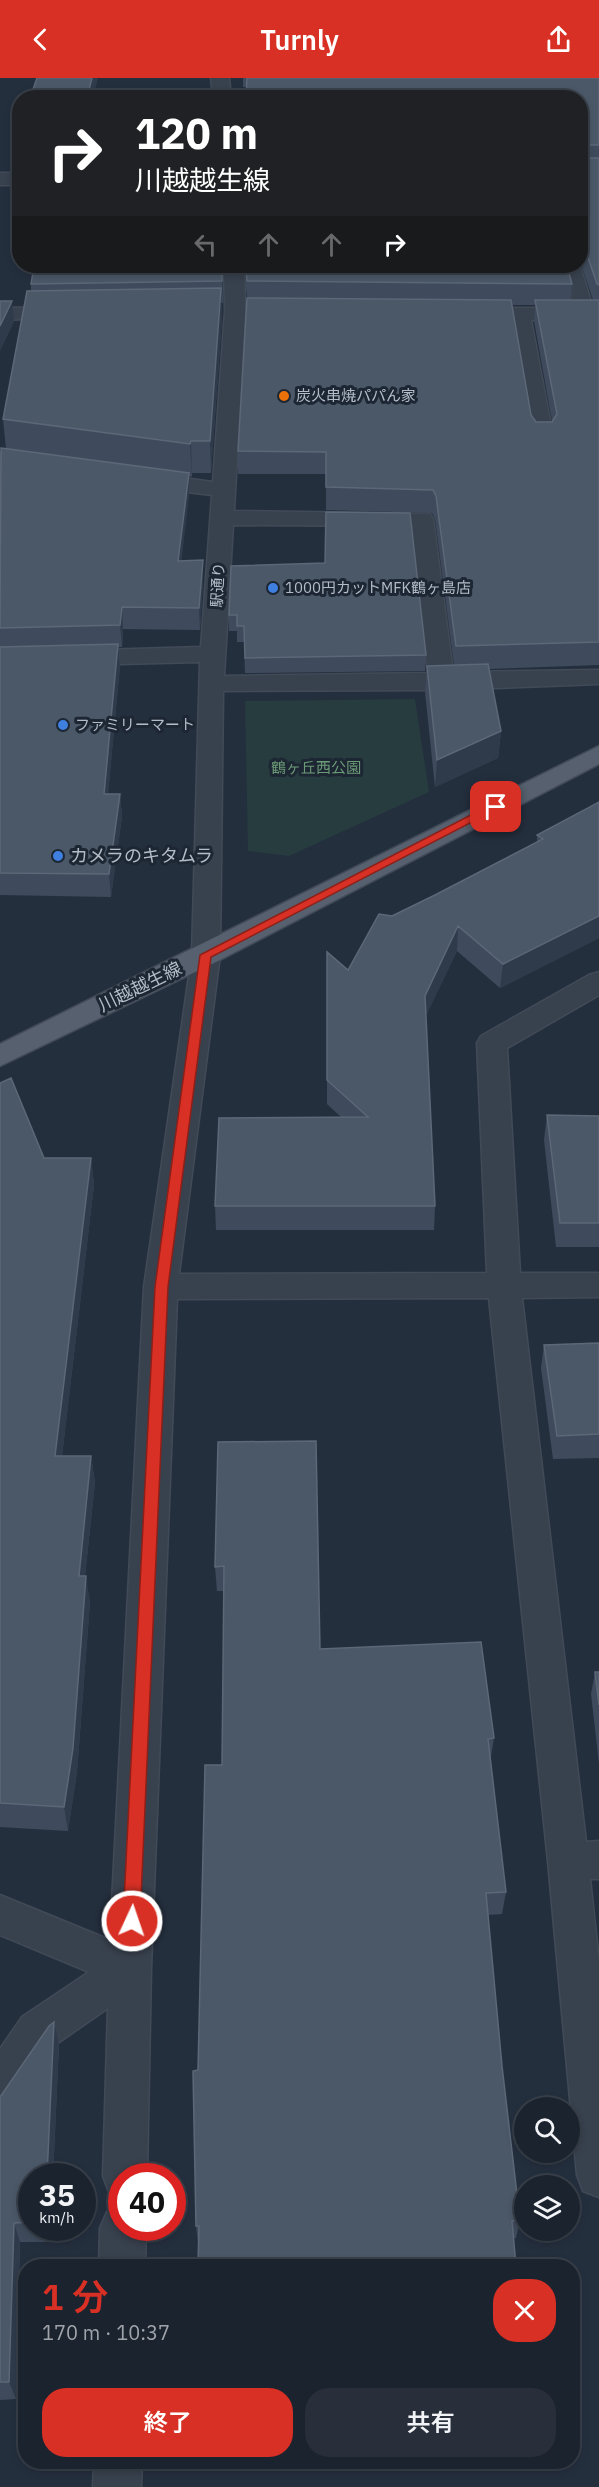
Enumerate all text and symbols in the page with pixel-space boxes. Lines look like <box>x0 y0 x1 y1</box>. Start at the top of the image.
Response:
text: Turnly <box>260 22 339 57</box>
icon: back <box>24 23 57 56</box>
icon: share <box>542 23 575 56</box>
text: 120 m <box>135 106 258 161</box>
icon: right <box>36 114 114 192</box>
text: 川越越生線 <box>135 162 270 197</box>
icon: left <box>189 228 222 261</box>
icon: ahead <box>252 228 285 261</box>
icon: ahead <box>315 228 348 261</box>
icon: right <box>378 228 411 261</box>
place label: 炭火串焼パパん家 <box>296 386 416 405</box>
marker: 炭火串焼パパん家 <box>277 389 291 403</box>
street label: 駅通り <box>207 562 228 608</box>
place label: 1000円カットMFK鶴ヶ島店 <box>285 578 471 597</box>
marker: 1000円カットMFK鶴ヶ島店 <box>266 581 280 595</box>
place label: ファミリーマート <box>75 715 195 734</box>
marker: ファミリーマート <box>56 718 70 732</box>
park label: 鶴ヶ丘西公園 <box>271 758 361 777</box>
pin <box>470 781 521 832</box>
icon: arrive <box>479 790 512 823</box>
place label: カメラのキタムラ <box>70 844 213 867</box>
marker: カメラのキタムラ <box>51 849 65 863</box>
street label: 川越越生線 <box>94 956 185 1017</box>
position arrow <box>100 1889 164 1953</box>
map controls <box>514 2097 580 2241</box>
button: search <box>514 2097 580 2163</box>
speed limit sign: 40 <box>108 2163 186 2241</box>
text: 35 <box>39 2175 75 2214</box>
button: layers <box>514 2175 580 2241</box>
text: km/h <box>39 2208 75 2227</box>
text: 1 分 <box>42 2273 108 2320</box>
button: close <box>493 2279 556 2342</box>
text: 170 m · 10:37 <box>42 2319 170 2346</box>
button: 終了 <box>42 2388 293 2457</box>
button: 共有 <box>305 2388 556 2457</box>

